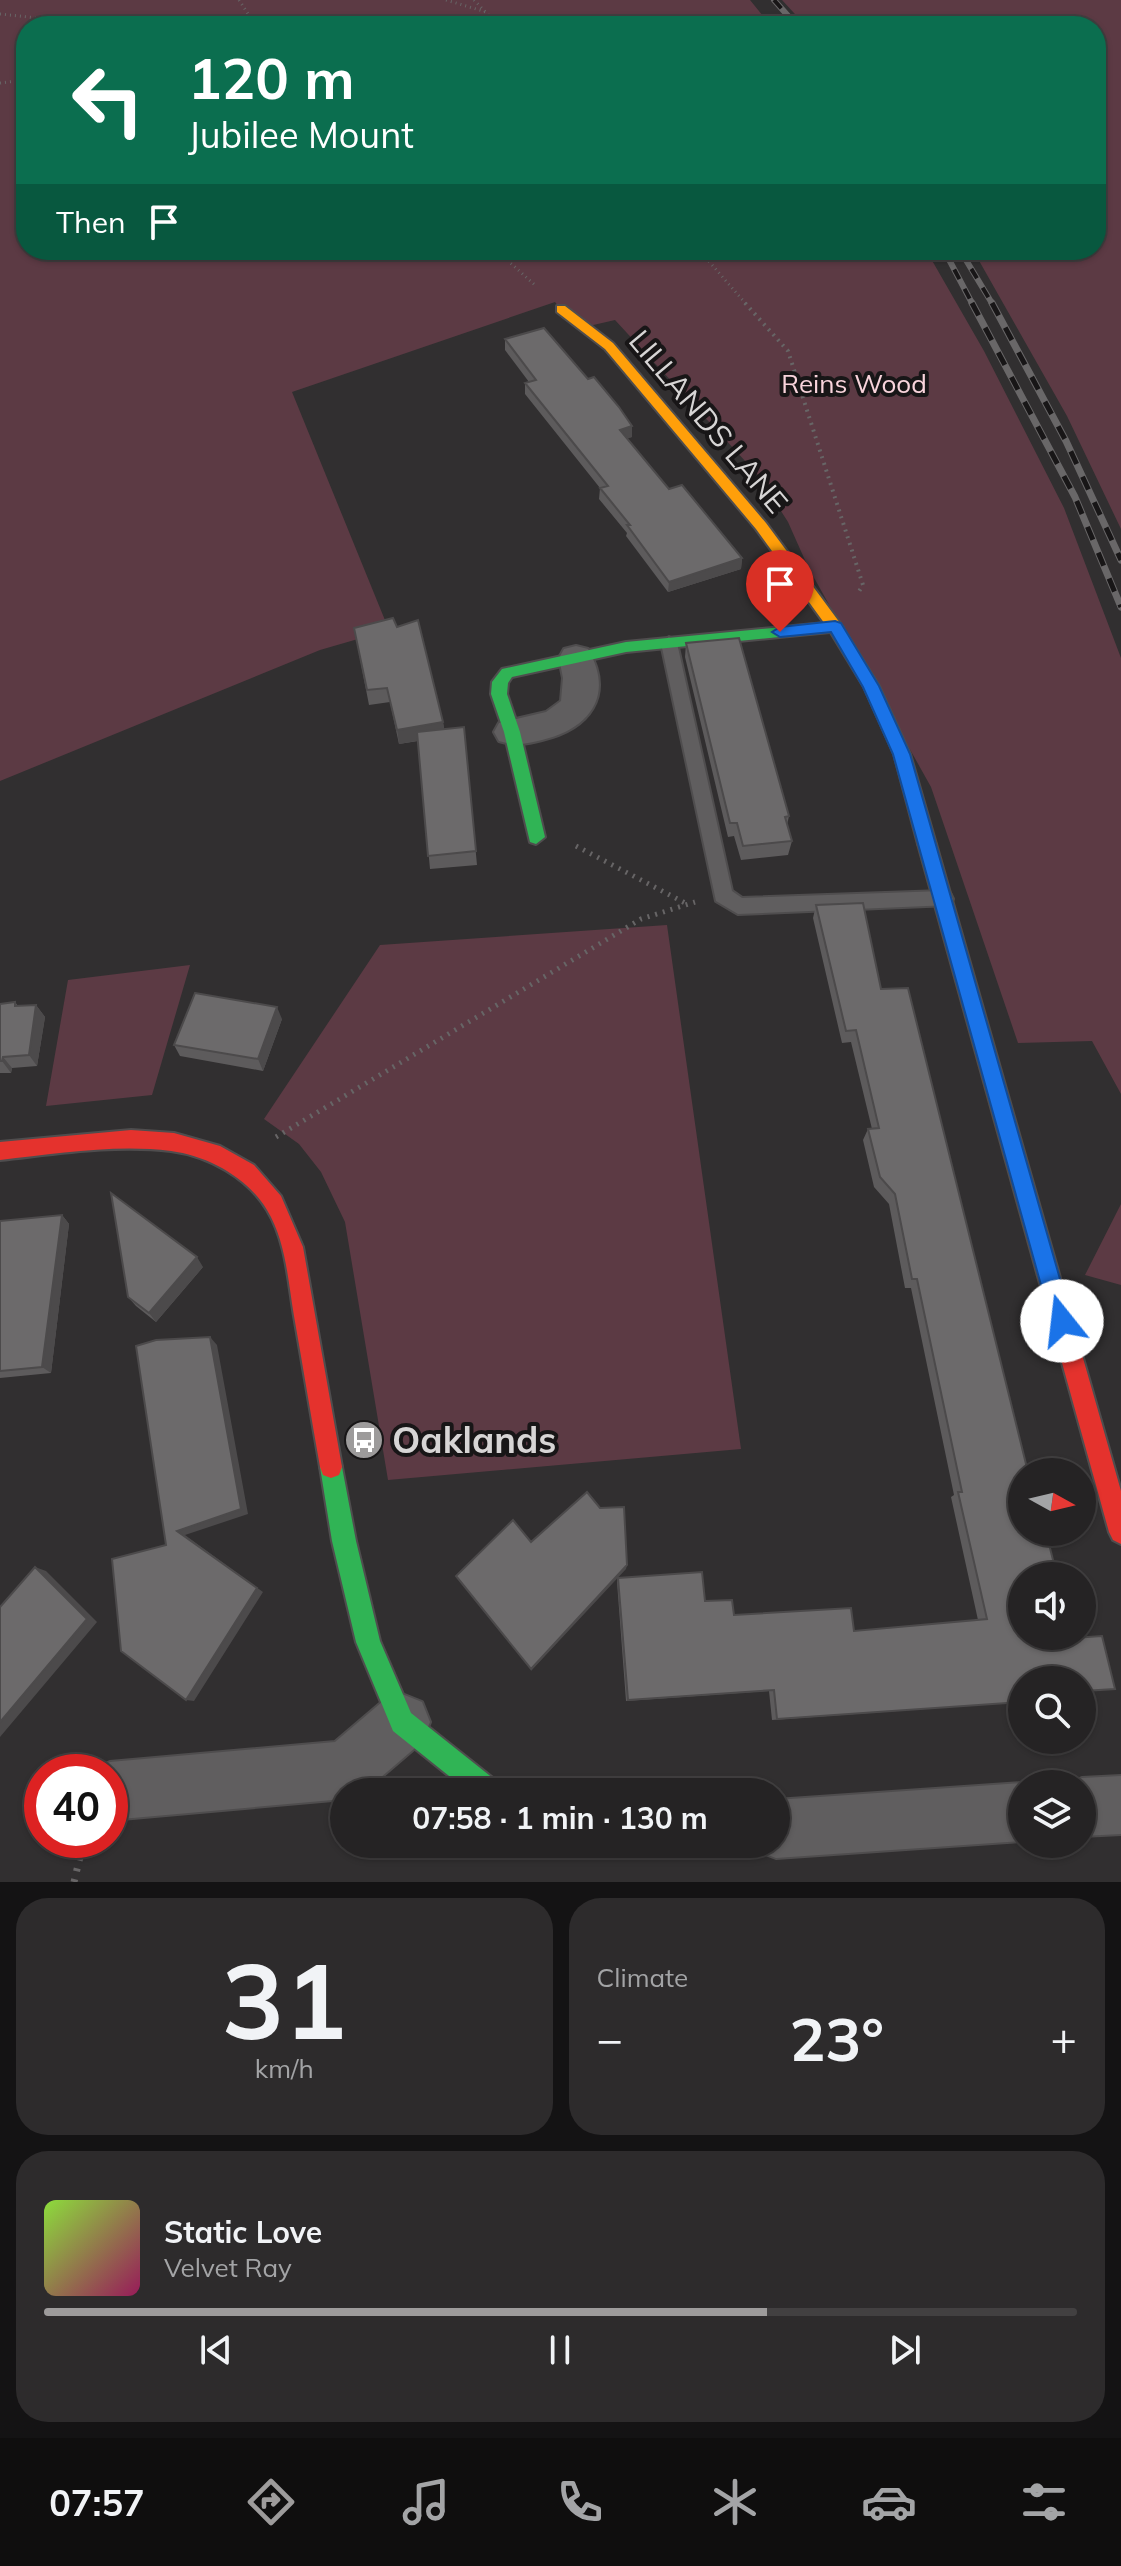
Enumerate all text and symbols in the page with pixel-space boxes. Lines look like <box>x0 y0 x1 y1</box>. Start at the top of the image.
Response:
text: 120 m <box>188 43 355 113</box>
icon: left <box>56 48 160 152</box>
text: Jubilee Mount <box>188 112 414 157</box>
icon: arrive <box>142 200 186 244</box>
text: Then <box>56 203 126 241</box>
street label: LILLANDS LANE <box>621 322 796 521</box>
park label: Reins Wood <box>781 367 927 400</box>
pin <box>746 550 814 632</box>
icon: arrive <box>758 562 802 606</box>
position arrow <box>1020 1279 1104 1363</box>
place label: Oaklands <box>392 1417 556 1462</box>
bus stop icon: Oaklands <box>343 1419 385 1461</box>
north arrow <box>1008 1458 1096 1546</box>
map controls <box>1008 1458 1096 1858</box>
button: sound <box>1008 1562 1096 1650</box>
button: search <box>1008 1666 1096 1754</box>
speed limit sign: 40 <box>24 1754 128 1858</box>
button: layers <box>1008 1770 1096 1858</box>
text: 07:58 · 1 min · 130 m <box>412 1799 708 1837</box>
text: 31 <box>222 1934 347 2065</box>
text: Climate <box>597 1961 688 1994</box>
text: 23° <box>789 2001 884 2076</box>
text: − <box>597 2011 623 2066</box>
text: + <box>1051 2011 1077 2066</box>
text: km/h <box>255 2052 314 2085</box>
text: Static Love <box>164 2213 322 2251</box>
text: Velvet Ray <box>164 2251 292 2284</box>
icon: previous <box>194 2328 238 2372</box>
icon: pause <box>538 2328 582 2372</box>
icon: next <box>883 2328 927 2372</box>
icon: directions <box>243 2474 299 2530</box>
icon: music <box>398 2474 454 2530</box>
icon: phone <box>552 2474 608 2530</box>
icon: climate <box>707 2474 763 2530</box>
icon: car <box>861 2474 917 2530</box>
icon: filters <box>1016 2474 1072 2530</box>
text: 07:57 <box>49 2480 145 2525</box>

